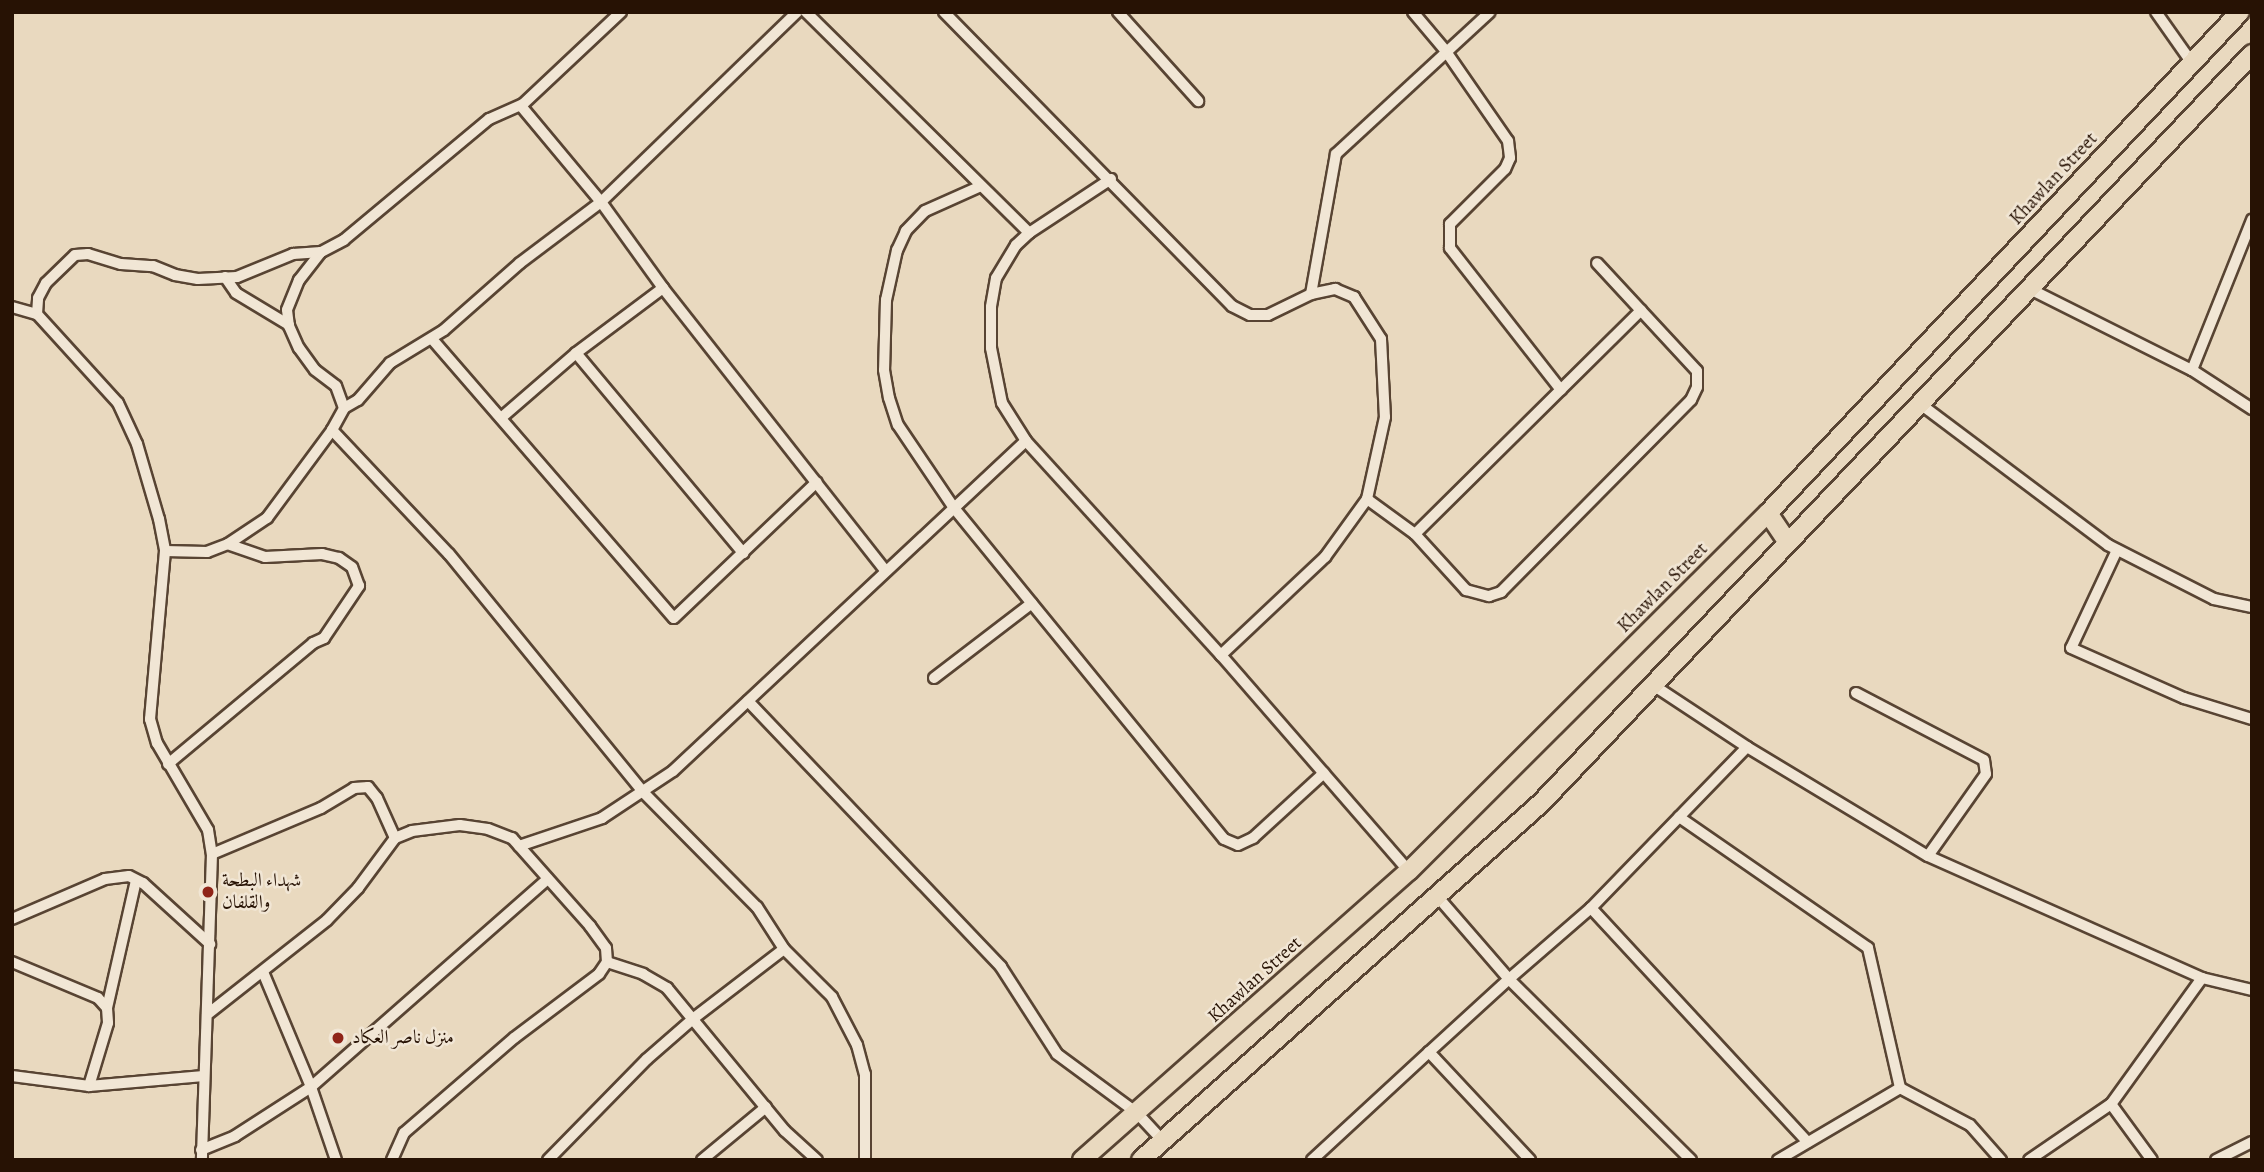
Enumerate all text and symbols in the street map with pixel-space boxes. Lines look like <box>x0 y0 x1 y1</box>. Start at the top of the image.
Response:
street label: Khawlan Street <box>2005 128 2103 230</box>
street label: Khawlan Street <box>1613 538 1713 638</box>
place label: شهداء البطحة والقلفان <box>222 870 301 914</box>
marker: شهداء البطحة والقلفان <box>200 884 216 900</box>
street label: Khawlan Street <box>1203 932 1307 1028</box>
place label: منزل ناصر العكاد <box>352 1027 454 1049</box>
marker: منزل ناصر العكاد <box>330 1030 346 1046</box>

